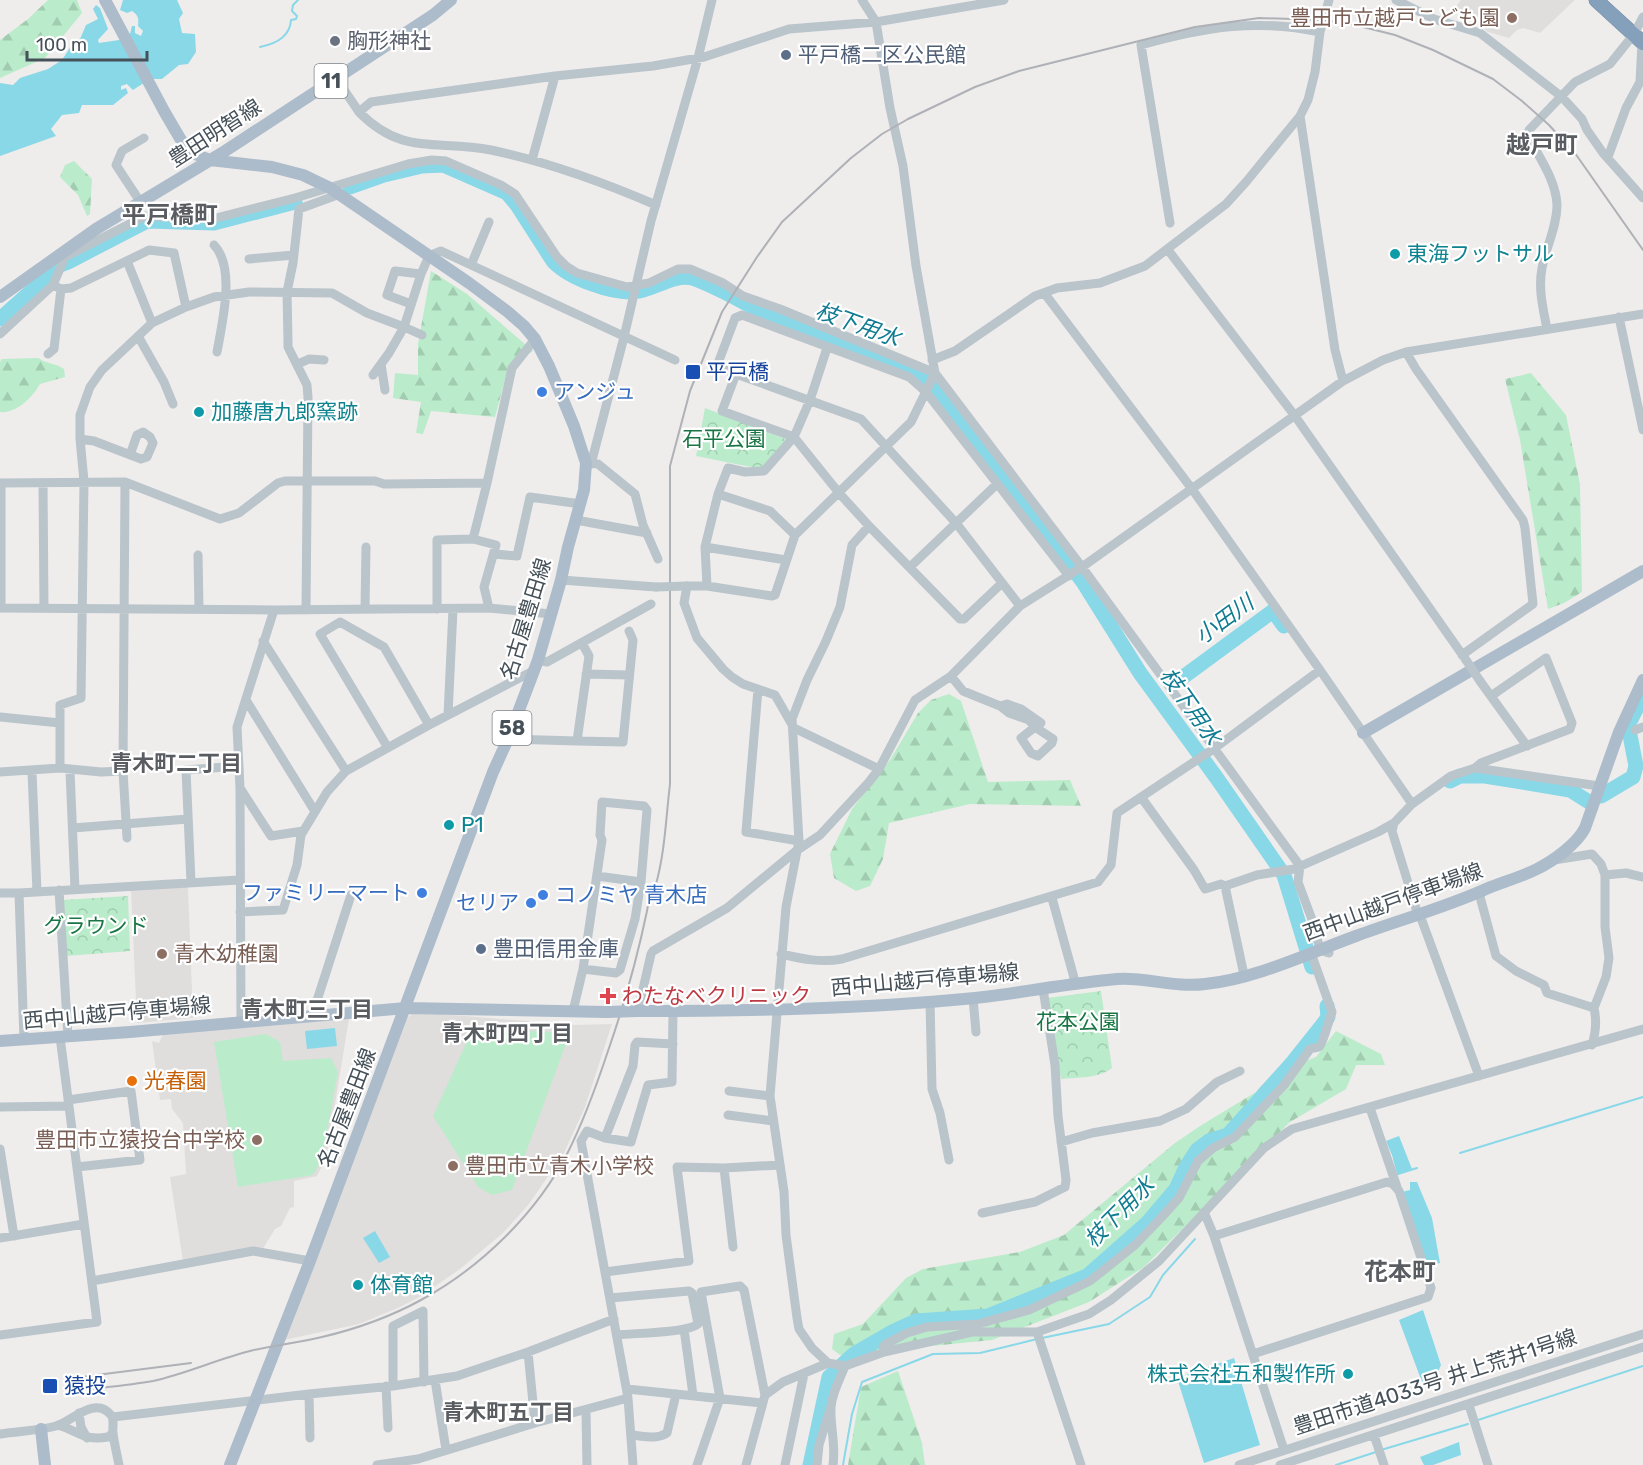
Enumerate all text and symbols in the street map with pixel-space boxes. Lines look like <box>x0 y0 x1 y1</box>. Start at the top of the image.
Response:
place label: 豊田市立越戸こども園 <box>1290 5 1500 30</box>
marker: 豊田市立越戸こども園 <box>1505 11 1519 25</box>
scale bar <box>27 24 147 62</box>
place label: 胸形神社 <box>347 28 431 53</box>
text: 100 m <box>36 34 87 56</box>
marker: 胸形神社 <box>328 34 342 48</box>
place label: 平戸橋二区公民館 <box>798 42 966 67</box>
marker: 平戸橋二区公民館 <box>779 48 793 62</box>
road number: 11 <box>314 64 348 98</box>
street label: 豊田明智線 <box>164 94 266 172</box>
district label: 越戸町 <box>1506 131 1578 159</box>
district label: 平戸橋町 <box>122 201 218 229</box>
place label: 東海フットサル <box>1407 241 1554 266</box>
marker: 東海フットサル <box>1388 247 1402 261</box>
water label: 枝下用水 <box>812 297 906 353</box>
place label: 平戸橋 <box>706 359 769 384</box>
marker: 平戸橋 <box>684 363 702 381</box>
place label: アンジュ <box>554 379 636 404</box>
marker: アンジュ <box>535 385 549 399</box>
place label: 加藤唐九郎窯跡 <box>211 399 358 424</box>
marker: 加藤唐九郎窯跡 <box>192 405 206 419</box>
park label: 石平公園 <box>682 426 766 451</box>
street label: 名古屋豊田線 <box>495 555 556 683</box>
water label: 小田川 <box>1190 588 1261 650</box>
water label: 枝下用水 <box>1154 662 1228 752</box>
road number: 58 <box>492 711 532 745</box>
district label: 青木町二丁目 <box>110 750 242 777</box>
place label: P1 <box>461 812 483 837</box>
marker: P1 <box>442 818 456 832</box>
street label: 西中山越戸停車場線 <box>1300 857 1486 946</box>
place label: ファミリーマート <box>242 880 410 905</box>
place label: コノミヤ 青木店 <box>555 882 707 907</box>
marker: ファミリーマート <box>415 886 429 900</box>
marker: コノミヤ 青木店 <box>536 888 550 902</box>
place label: セリア <box>456 890 519 915</box>
marker: セリア <box>524 896 538 910</box>
park label: グラウンド <box>44 913 149 938</box>
place label: 豊田信用金庫 <box>493 936 619 961</box>
place label: 青木幼稚園 <box>174 941 279 966</box>
marker: 豊田信用金庫 <box>474 942 488 956</box>
marker: 青木幼稚園 <box>155 947 169 961</box>
street label: 西中山越戸停車場線 <box>830 959 1020 1000</box>
place label: わたなべクリニック <box>622 983 811 1008</box>
marker: わたなべクリニック <box>599 987 617 1005</box>
street label: 西中山越戸停車場線 <box>22 992 212 1033</box>
district label: 青木町三丁目 <box>241 996 373 1023</box>
park label: 花本公園 <box>1036 1009 1120 1034</box>
district label: 青木町四丁目 <box>441 1020 573 1047</box>
street label: 名古屋豊田線 <box>312 1045 381 1171</box>
place label: 光春園 <box>144 1068 207 1093</box>
marker: 光春園 <box>125 1074 139 1088</box>
place label: 豊田市立猿投台中学校 <box>35 1127 245 1152</box>
marker: 豊田市立猿投台中学校 <box>250 1133 264 1147</box>
place label: 豊田市立青木小学校 <box>465 1153 654 1178</box>
marker: 豊田市立青木小学校 <box>446 1159 460 1173</box>
water label: 枝下用水 <box>1079 1170 1161 1253</box>
district label: 花本町 <box>1364 1258 1436 1286</box>
place label: 体育館 <box>370 1272 433 1297</box>
marker: 体育館 <box>351 1278 365 1292</box>
street label: 豊田市道4033号 井上荒井1号線 <box>1290 1324 1580 1439</box>
place label: 株式会社五和製作所 <box>1147 1361 1336 1386</box>
marker: 株式会社五和製作所 <box>1341 1367 1355 1381</box>
place label: 猿投 <box>64 1373 106 1398</box>
marker: 猿投 <box>41 1377 59 1395</box>
district label: 青木町五丁目 <box>442 1399 574 1426</box>

